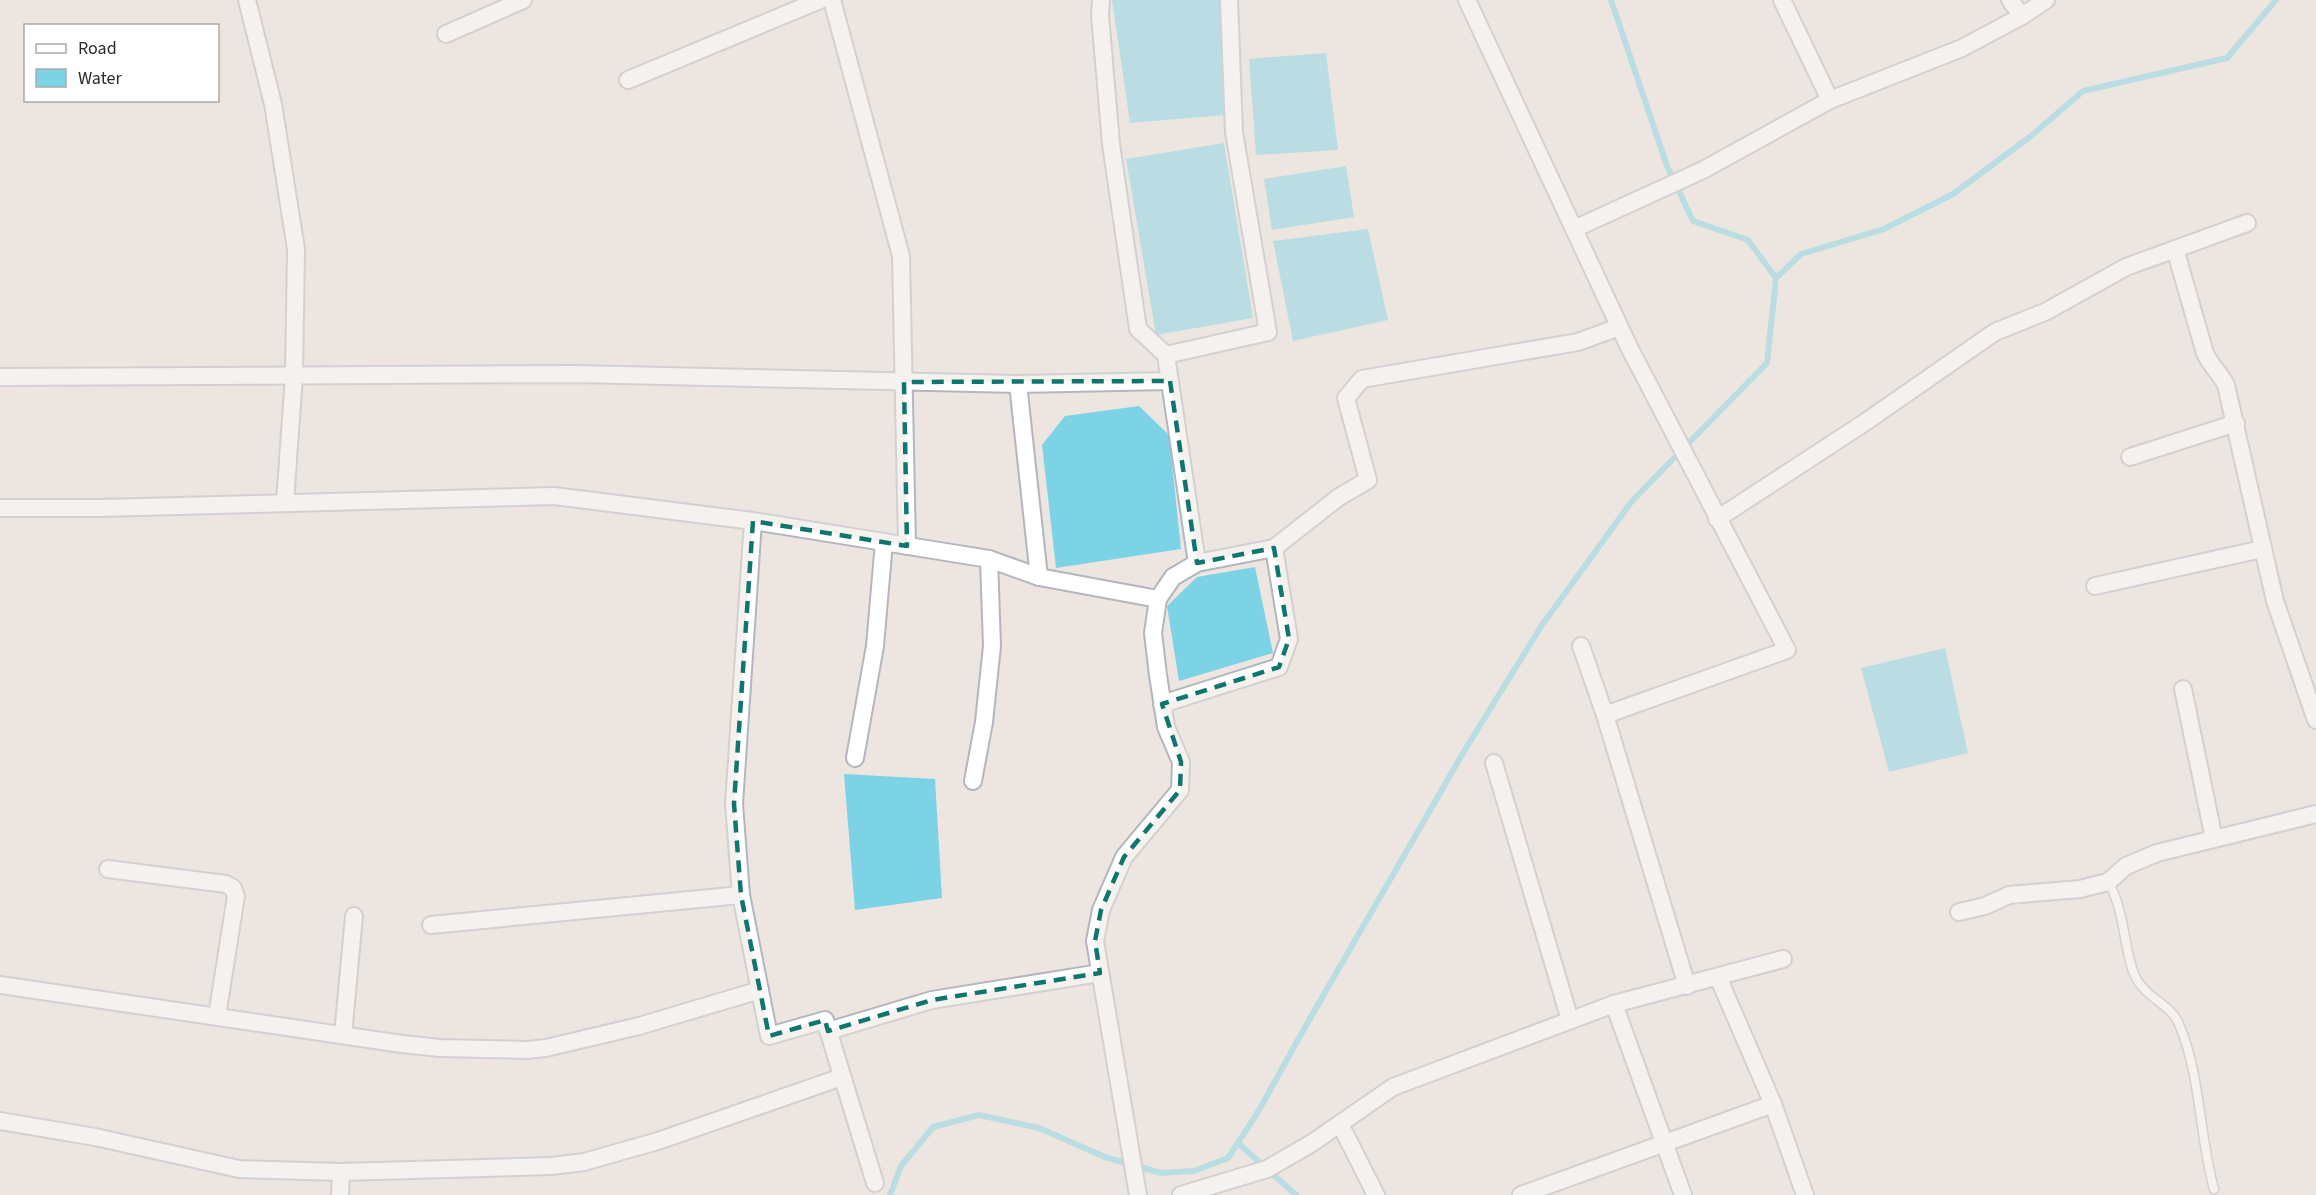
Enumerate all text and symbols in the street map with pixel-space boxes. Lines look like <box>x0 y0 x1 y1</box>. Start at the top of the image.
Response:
legend <box>24 24 219 102</box>
text: Road <box>78 36 117 61</box>
text: Water <box>78 66 122 91</box>

